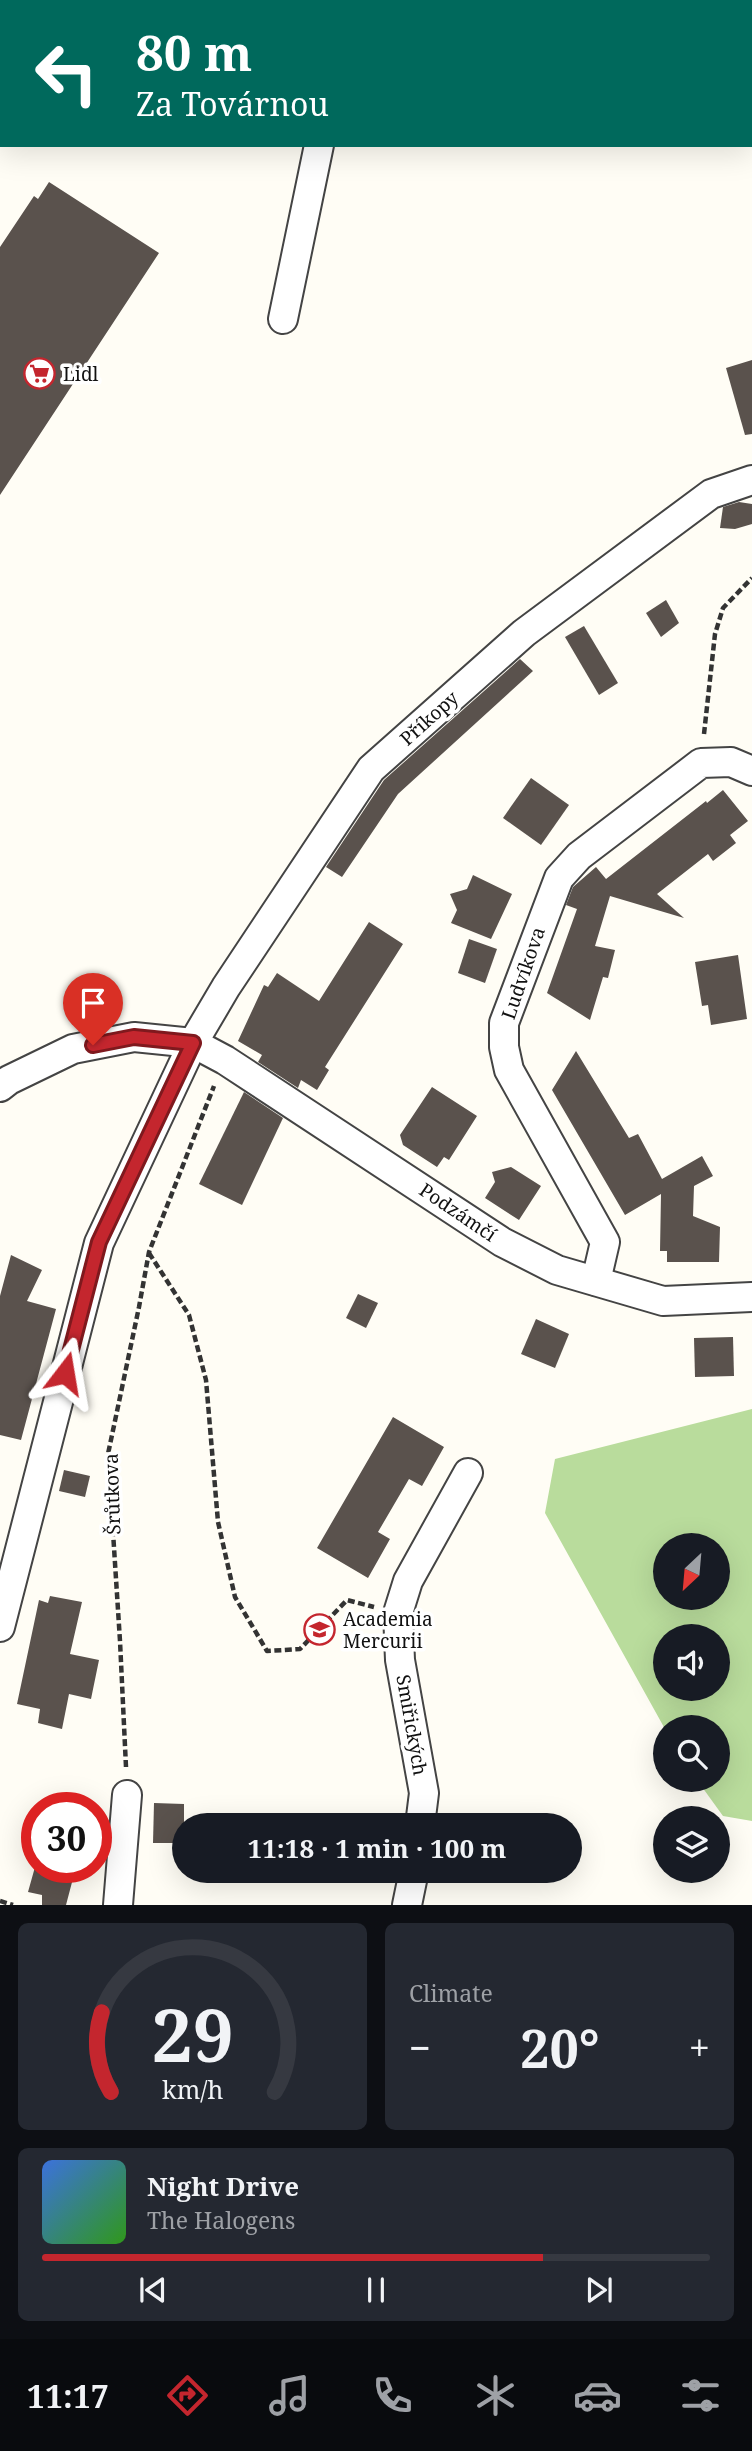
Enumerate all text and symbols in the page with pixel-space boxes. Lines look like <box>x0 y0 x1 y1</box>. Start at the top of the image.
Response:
text: 80 m <box>136 19 252 85</box>
icon: left <box>21 28 112 119</box>
text: Za Továrnou <box>136 82 329 125</box>
supermarket icon: Lidl <box>23 357 57 391</box>
place label: Lidl <box>63 361 99 387</box>
street label: Příkopy <box>394 685 464 751</box>
street label: Ludvíkova <box>495 923 551 1023</box>
pin <box>63 973 123 1045</box>
icon: arrive <box>74 984 112 1022</box>
street label: Podzámčí <box>414 1177 502 1247</box>
position arrow <box>28 1336 102 1410</box>
street label: Šrůtkova <box>98 1453 126 1535</box>
north arrow <box>653 1533 730 1610</box>
map controls <box>653 1533 730 1883</box>
place label: Academia Mercurii <box>343 1606 433 1654</box>
school or university icon: Academia Mercurii <box>303 1613 337 1647</box>
button: sound <box>653 1624 730 1701</box>
street label: Smiřických <box>390 1673 434 1777</box>
button: search <box>653 1715 730 1792</box>
speed limit sign: 30 <box>21 1792 112 1883</box>
button: layers <box>653 1806 730 1883</box>
text: 11:18 · 1 min · 100 m <box>247 1830 507 1866</box>
text: Climate <box>409 1977 493 2009</box>
text: 29 <box>151 1985 234 2084</box>
text: 20° <box>520 2012 600 2083</box>
text: − <box>409 2021 431 2073</box>
text: + <box>689 2021 710 2073</box>
text: km/h <box>162 2072 223 2106</box>
text: Night Drive <box>147 2168 299 2204</box>
text: The Halogens <box>147 2204 295 2236</box>
icon: previous <box>134 2271 172 2309</box>
icon: pause <box>357 2271 395 2309</box>
icon: next <box>580 2271 618 2309</box>
icon: directions <box>163 2371 212 2420</box>
icon: music <box>265 2371 314 2420</box>
icon: phone <box>368 2371 417 2420</box>
icon: climate <box>471 2371 520 2420</box>
icon: car <box>573 2371 622 2420</box>
icon: filters <box>676 2371 725 2420</box>
text: 11:17 <box>27 2374 109 2417</box>

